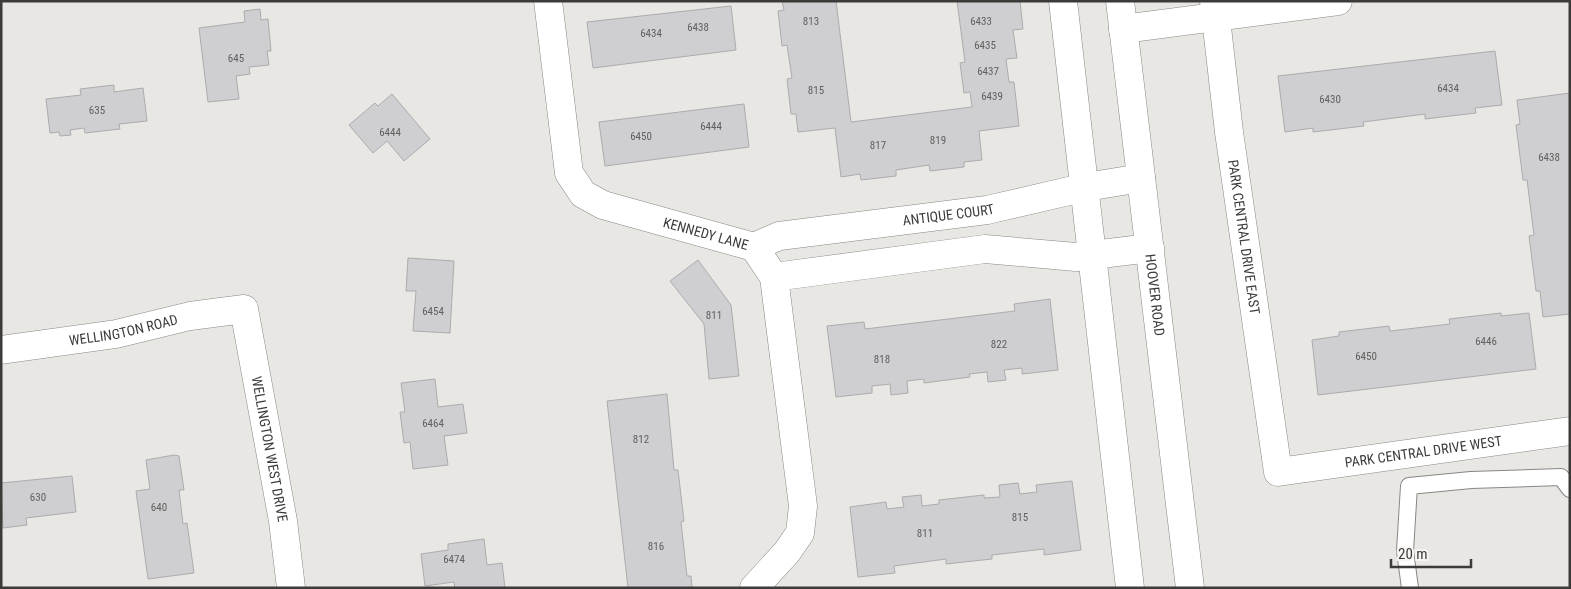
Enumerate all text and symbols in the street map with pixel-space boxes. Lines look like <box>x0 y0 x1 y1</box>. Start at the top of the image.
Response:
house number: 813 <box>803 15 819 28</box>
house number: 6433 <box>970 15 992 28</box>
house number: 6438 <box>687 21 709 34</box>
house number: 6434 <box>640 27 662 40</box>
house number: 6435 <box>974 39 996 52</box>
house number: 645 <box>228 52 244 65</box>
house number: 6437 <box>977 65 999 78</box>
house number: 6434 <box>1437 82 1459 95</box>
house number: 815 <box>808 84 824 97</box>
house number: 6439 <box>981 90 1003 103</box>
house number: 6430 <box>1319 93 1341 106</box>
house number: 635 <box>89 104 105 117</box>
house number: 6444 <box>700 120 722 133</box>
house number: 6444 <box>379 126 401 139</box>
house number: 6450 <box>630 130 652 143</box>
house number: 819 <box>930 134 946 147</box>
house number: 817 <box>870 139 886 152</box>
house number: 6438 <box>1538 151 1560 164</box>
street label: PARK CENTRAL DRIVE EAST <box>1225 159 1263 315</box>
street label: ANTIQUE COURT <box>902 201 996 228</box>
street label: KENNEDY LANE <box>661 214 750 253</box>
street label: HOOVER ROAD <box>1142 253 1168 337</box>
house number: 6454 <box>422 305 444 318</box>
house number: 811 <box>706 309 722 322</box>
street label: WELLINGTON ROAD <box>68 311 179 348</box>
house number: 6446 <box>1475 335 1497 348</box>
house number: 822 <box>991 338 1007 351</box>
house number: 6450 <box>1355 350 1377 363</box>
house number: 818 <box>874 353 890 366</box>
street label: WELLINGTON WEST DRIVE <box>249 375 291 523</box>
house number: 6464 <box>422 417 444 430</box>
house number: 812 <box>633 433 649 446</box>
street label: PARK CENTRAL DRIVE WEST <box>1344 433 1503 471</box>
house number: 630 <box>30 491 46 504</box>
house number: 640 <box>151 501 167 514</box>
house number: 815 <box>1012 511 1028 524</box>
house number: 811 <box>917 527 933 540</box>
scale bar <box>1391 536 1471 568</box>
house number: 816 <box>648 540 664 553</box>
text: 20 m <box>1398 545 1428 563</box>
house number: 6474 <box>443 553 465 566</box>

